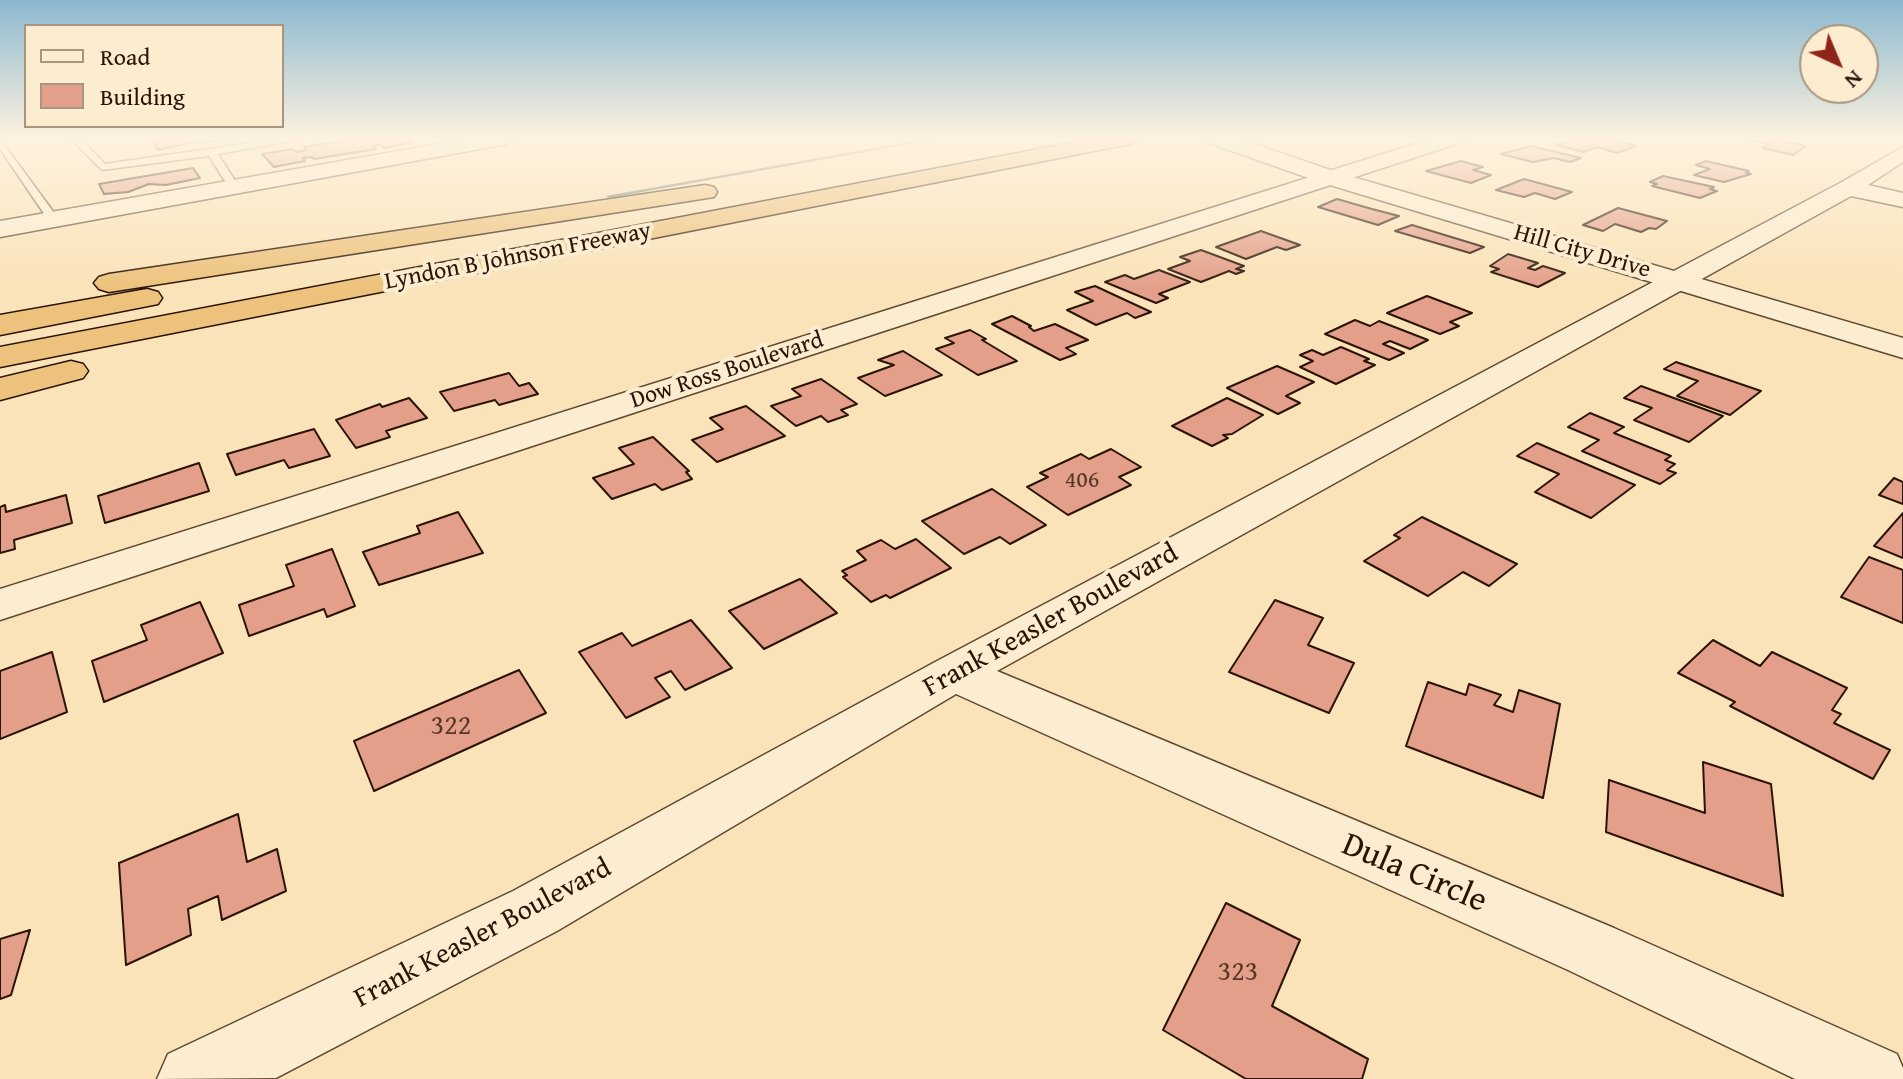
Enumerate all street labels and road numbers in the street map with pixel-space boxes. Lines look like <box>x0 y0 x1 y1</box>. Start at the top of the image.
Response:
street label: Lyndon B Johnson Freeway <box>382 217 654 297</box>
street label: Hill City Drive <box>1510 219 1654 285</box>
street label: Dow Ross Boulevard <box>627 326 827 416</box>
street label: Frank Keasler Boulevard <box>918 537 1184 705</box>
street label: Dula Circle <box>1335 825 1493 923</box>
street label: Frank Keasler Boulevard <box>349 852 617 1016</box>

